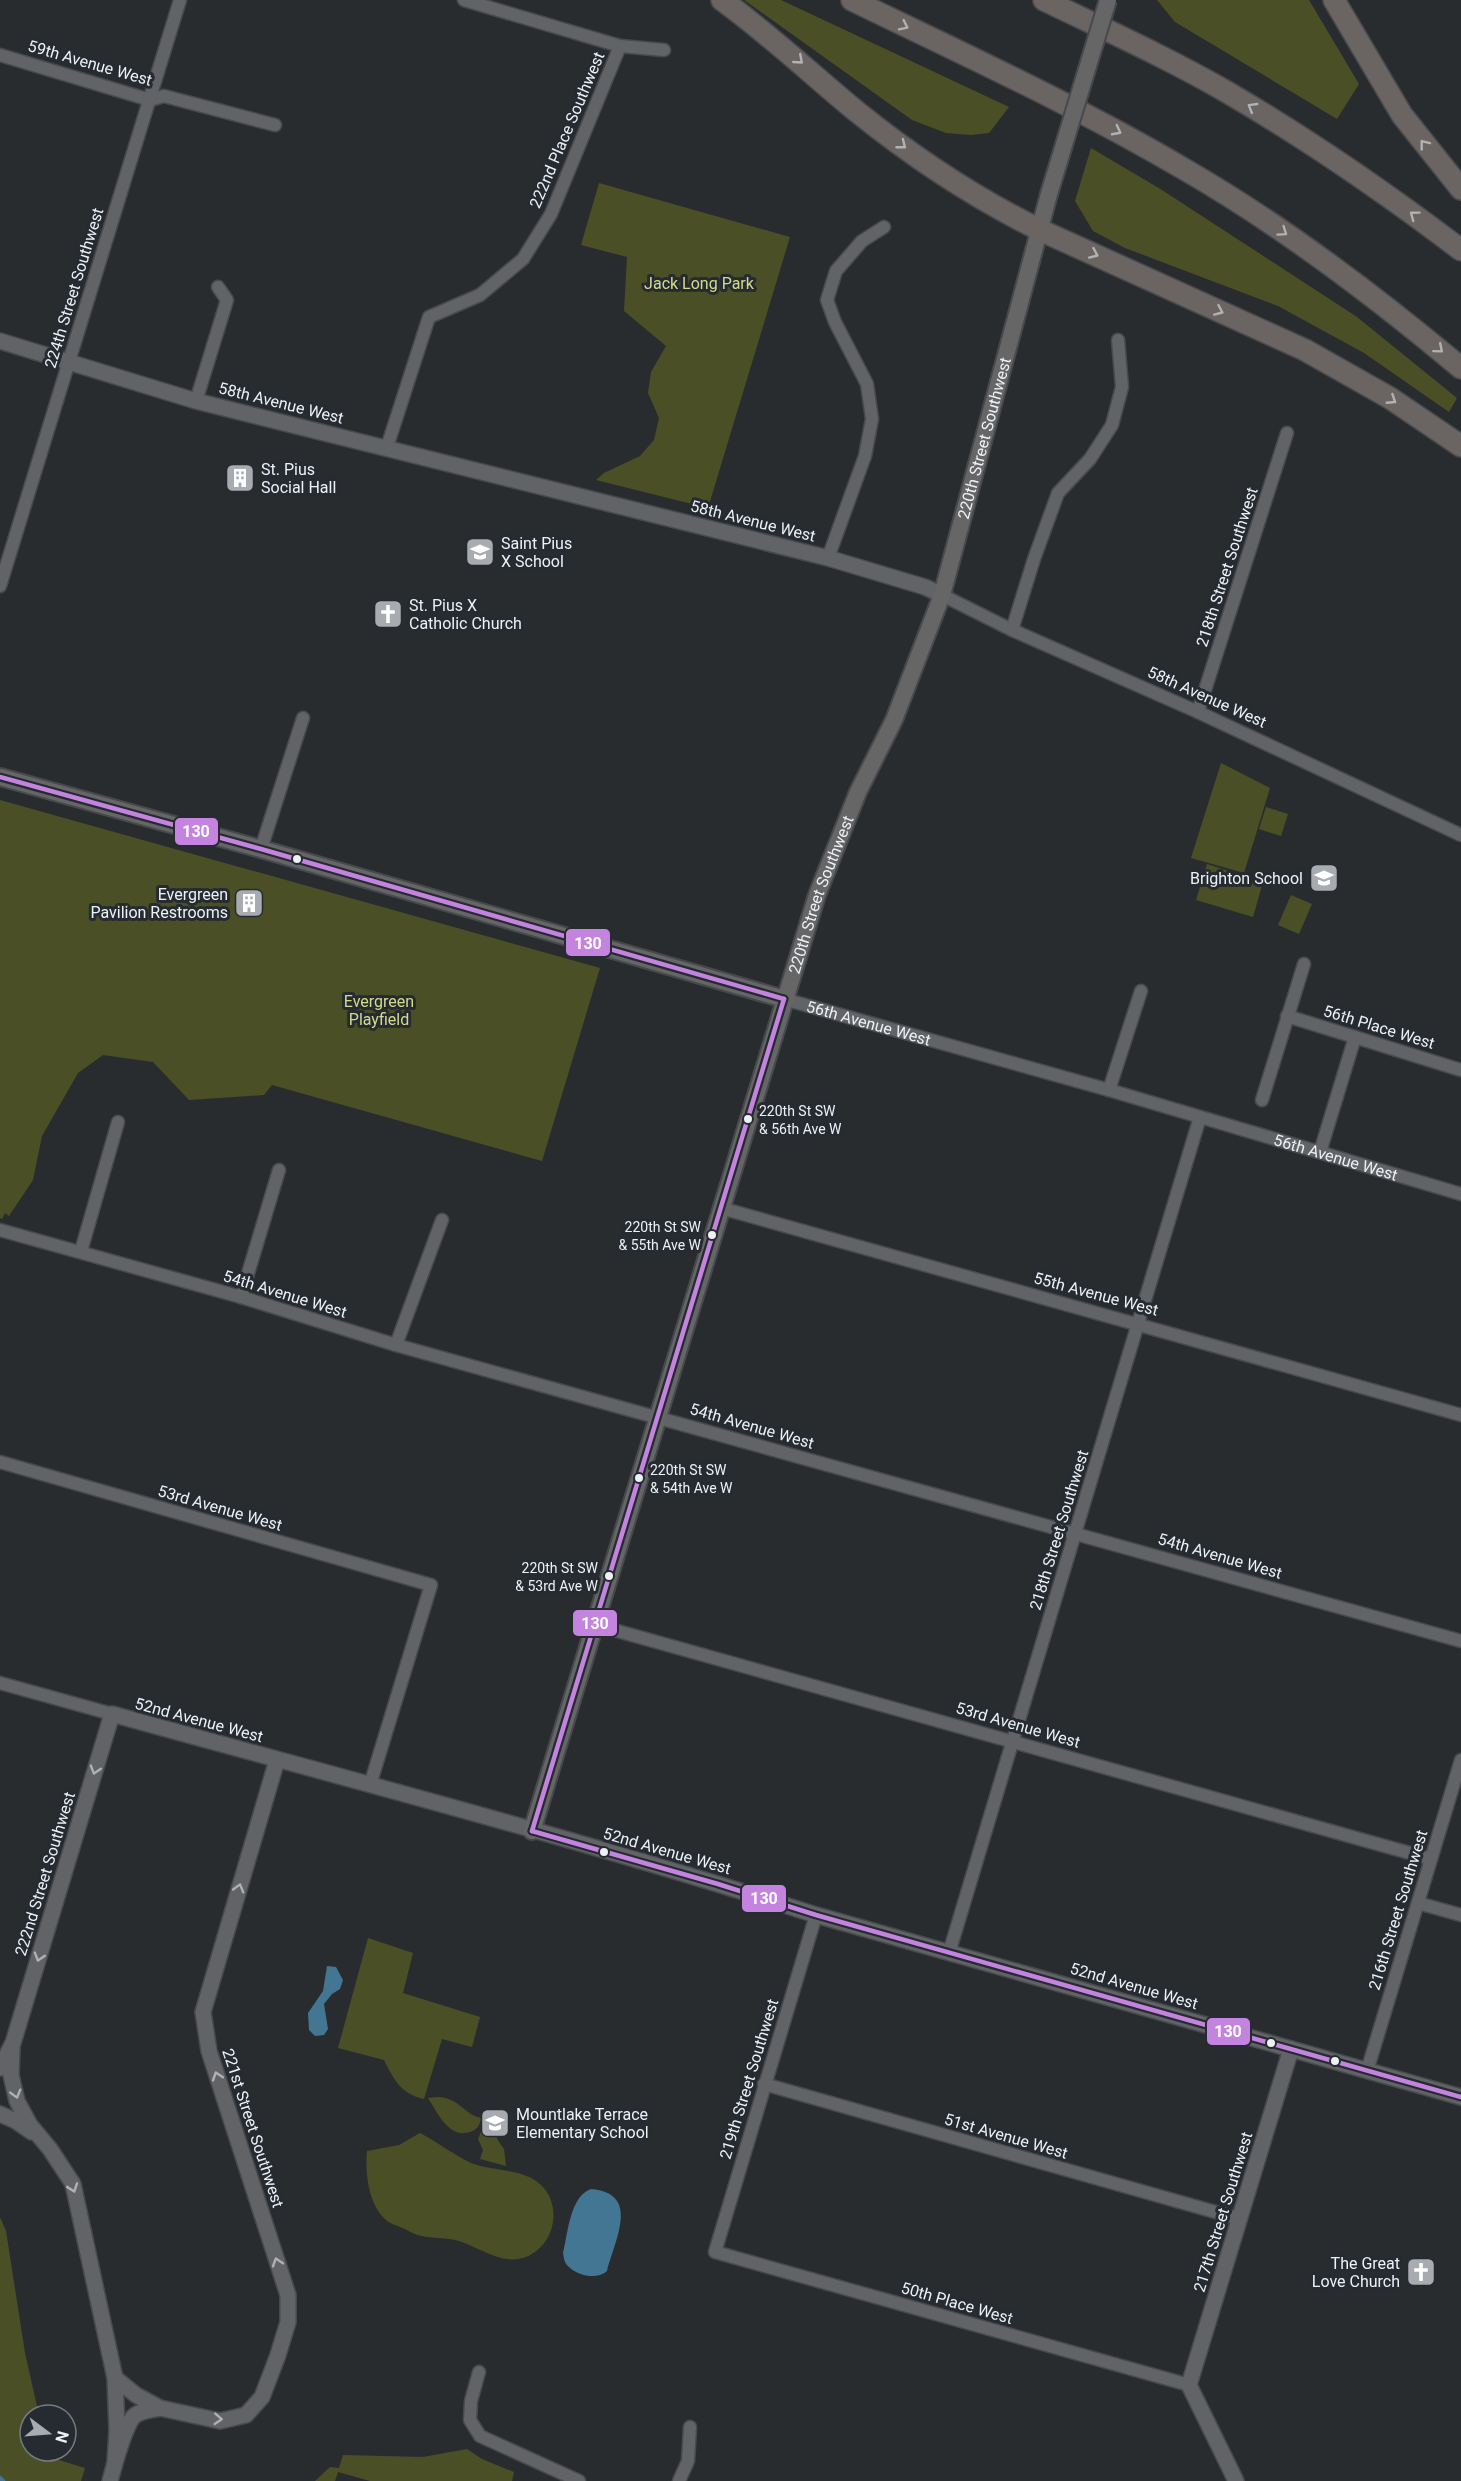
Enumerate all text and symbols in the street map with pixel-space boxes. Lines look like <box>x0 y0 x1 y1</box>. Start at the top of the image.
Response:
one-way arrow <box>898 18 909 30</box>
street label: 59th Avenue West <box>26 36 154 90</box>
street label: 222nd Place Southwest <box>525 49 609 211</box>
one-way arrow <box>792 53 803 64</box>
one-way arrow <box>1248 103 1258 115</box>
one-way arrow <box>1110 124 1121 135</box>
one-way arrow <box>895 138 906 149</box>
one-way arrow <box>1420 140 1431 151</box>
street label: 224th Street Southwest <box>41 206 107 370</box>
one-way arrow <box>1410 211 1421 222</box>
one-way arrow <box>1277 225 1288 236</box>
one-way arrow <box>1087 247 1098 259</box>
park label: Jack Long Park <box>644 274 755 293</box>
one-way arrow <box>1213 303 1224 315</box>
one-way arrow <box>1432 342 1443 353</box>
street label: 220th Street Southwest <box>953 355 1015 521</box>
street label: 58th Avenue West <box>216 378 346 428</box>
one-way arrow <box>1386 392 1397 403</box>
place label: St. Pius Social Hall <box>261 460 336 497</box>
building icon: St. Pius Social Hall <box>224 462 256 494</box>
street label: 218th Street Southwest <box>1192 485 1262 649</box>
street label: 58th Avenue West <box>688 496 818 546</box>
place label: Saint Pius X School <box>501 534 572 571</box>
school or university icon: Saint Pius X School <box>464 536 496 568</box>
place label: St. Pius X Catholic Church <box>409 596 522 633</box>
church icon: St. Pius X Catholic Church <box>372 598 404 630</box>
street label: 58th Avenue West <box>1145 662 1269 732</box>
street label: 220th Street Southwest <box>784 813 857 976</box>
line badge: 130 <box>174 817 219 846</box>
text: 130 <box>182 822 210 841</box>
unlabelled marker <box>291 853 303 865</box>
school or university icon: Brighton School <box>1308 862 1340 894</box>
place label: Brighton School <box>1190 869 1303 888</box>
place label: Evergreen Pavilion Restrooms <box>90 885 228 922</box>
building icon: Evergreen Pavilion Restrooms <box>233 887 265 919</box>
line badge: 130 <box>565 928 611 957</box>
text: 130 <box>574 934 602 953</box>
park label: Evergreen Playfield <box>344 992 414 1029</box>
street label: 56th Avenue West <box>804 996 933 1049</box>
street label: 56th Place West <box>1321 1001 1437 1053</box>
place label: 220th St SW & 56th Ave W <box>759 1103 842 1137</box>
marker: 220th St SW & 56th Ave W <box>742 1113 754 1125</box>
street label: 56th Avenue West <box>1272 1130 1400 1184</box>
place label: 220th St SW & 55th Ave W <box>619 1219 702 1253</box>
marker: 220th St SW & 55th Ave W <box>706 1229 718 1241</box>
street label: 54th Avenue West <box>221 1266 349 1322</box>
street label: 55th Avenue West <box>1032 1268 1160 1320</box>
street label: 54th Avenue West <box>688 1399 816 1453</box>
street label: 218th Street Southwest <box>1026 1448 1092 1612</box>
place label: 220th St SW & 54th Ave W <box>650 1462 733 1496</box>
marker: 220th St SW & 54th Ave W <box>633 1472 645 1484</box>
street label: 53rd Avenue West <box>156 1481 284 1535</box>
street label: 54th Avenue West <box>1156 1529 1284 1583</box>
place label: 220th St SW & 53rd Ave W <box>515 1560 599 1594</box>
marker: 220th St SW & 53rd Ave W <box>603 1570 615 1582</box>
line badge: 130 <box>572 1609 618 1637</box>
text: 130 <box>581 1614 609 1633</box>
street label: 52nd Avenue West <box>133 1694 265 1746</box>
street label: 53rd Avenue West <box>954 1698 1082 1752</box>
one-way arrow <box>90 1765 102 1775</box>
street label: 222nd Street Southwest <box>11 1790 79 1958</box>
street label: 52nd Avenue West <box>601 1824 733 1878</box>
street label: 216th Street Southwest <box>1365 1828 1431 1992</box>
unlabelled marker <box>598 1846 610 1858</box>
one-way arrow <box>232 1883 245 1893</box>
line badge: 130 <box>741 1884 787 1913</box>
text: 130 <box>750 1889 778 1908</box>
one-way arrow <box>34 1951 46 1962</box>
street label: 52nd Avenue West <box>1068 1959 1200 2013</box>
street label: 219th Street Southwest <box>716 1997 782 2161</box>
line badge: 130 <box>1206 2017 1251 2046</box>
text: 130 <box>1214 2022 1242 2041</box>
unlabelled marker <box>1265 2037 1277 2049</box>
street label: 221st Street Southwest <box>218 2046 288 2210</box>
unlabelled marker <box>1329 2055 1341 2067</box>
one-way arrow <box>212 2071 224 2082</box>
one-way arrow <box>9 2088 21 2099</box>
place label: Mountlake Terrace Elementary School <box>516 2105 649 2142</box>
school or university icon: Mountlake Terrace Elementary School <box>479 2107 511 2139</box>
street label: 51st Avenue West <box>942 2109 1070 2163</box>
street label: 217th Street Southwest <box>1190 2130 1256 2294</box>
one-way arrow <box>65 2182 78 2192</box>
place label: The Great Love Church <box>1312 2254 1400 2291</box>
church icon: The Great Love Church <box>1405 2256 1437 2288</box>
one-way arrow <box>271 2257 284 2268</box>
street label: 50th Place West <box>899 2278 1015 2328</box>
north arrow <box>18 2403 78 2463</box>
one-way arrow <box>213 2412 222 2425</box>
text: N <box>51 2429 73 2445</box>

